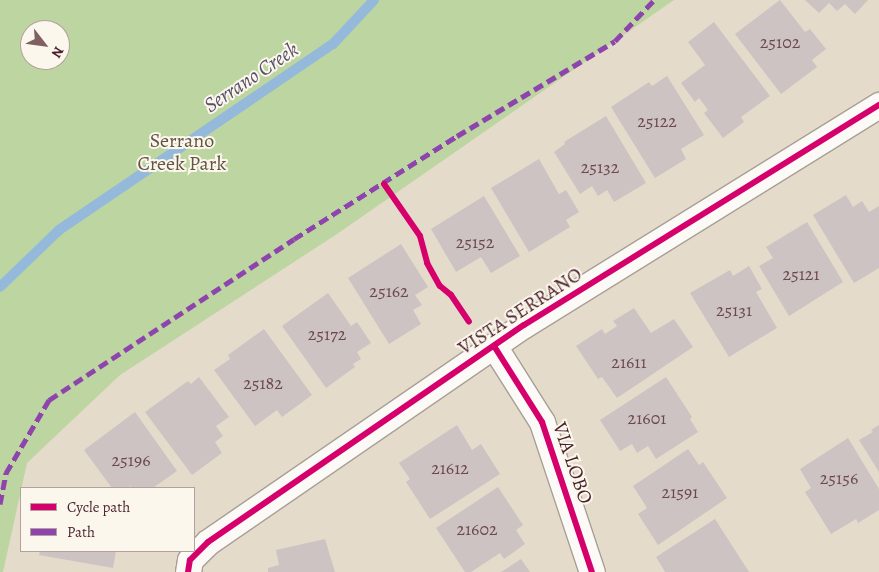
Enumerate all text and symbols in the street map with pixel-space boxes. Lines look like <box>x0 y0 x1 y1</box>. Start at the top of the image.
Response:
north arrow <box>20 20 70 70</box>
house number: 25102 <box>760 31 800 53</box>
water label: Serrano Creek <box>199 36 303 118</box>
text: N <box>47 43 68 61</box>
house number: 25122 <box>637 110 677 132</box>
park label: Serrano Creek Park <box>138 129 226 176</box>
house number: 25132 <box>581 156 619 178</box>
house number: 25152 <box>456 231 494 253</box>
street label: VISTA SERRANO <box>454 262 586 360</box>
house number: 25121 <box>782 263 820 285</box>
house number: 25162 <box>369 280 409 302</box>
house number: 25131 <box>716 299 752 321</box>
house number: 25172 <box>308 323 346 345</box>
house number: 21611 <box>611 351 647 373</box>
house number: 25182 <box>243 372 283 394</box>
house number: 21601 <box>628 407 666 429</box>
street label: VIA LOBO <box>548 419 598 507</box>
house number: 25196 <box>112 449 150 471</box>
house number: 21612 <box>431 457 469 479</box>
house number: 25156 <box>820 467 858 489</box>
house number: 21591 <box>662 481 698 503</box>
legend <box>20 487 195 552</box>
text: Cycle path <box>67 497 130 517</box>
house number: 21602 <box>456 518 498 540</box>
text: Path <box>67 522 95 542</box>

